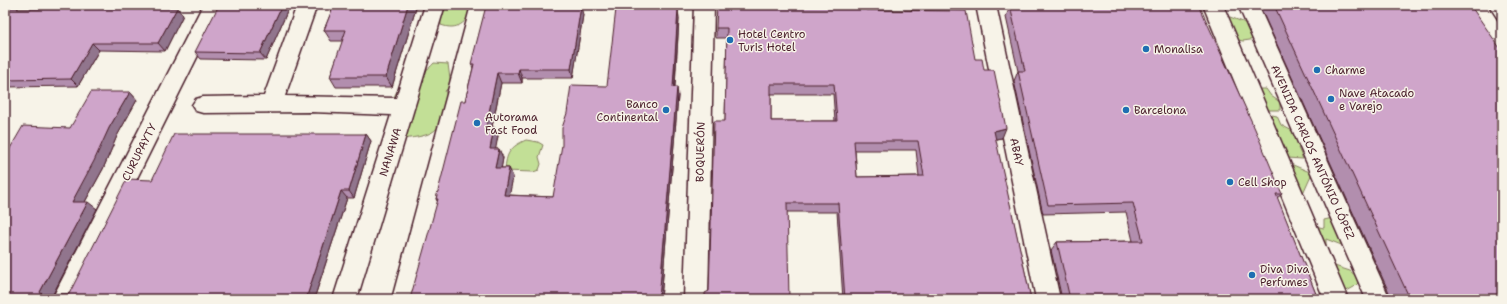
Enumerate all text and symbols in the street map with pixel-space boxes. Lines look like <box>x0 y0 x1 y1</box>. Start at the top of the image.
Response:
place label: Hotel Centro Turis Hotel <box>738 27 806 55</box>
marker: Hotel Centro Turis Hotel <box>725 35 735 45</box>
place label: Monalisa <box>1154 42 1203 57</box>
marker: Monalisa <box>1141 44 1151 54</box>
street label: AVENIDA CARLOS ANTÓNIO LÓPEZ <box>1267 62 1359 242</box>
place label: Charme <box>1325 63 1366 78</box>
marker: Charme <box>1312 65 1322 75</box>
place label: Nave Atacado e Varejo <box>1339 86 1415 114</box>
marker: Nave Atacado e Varejo <box>1326 94 1336 104</box>
place label: Banco Continental <box>597 97 659 125</box>
place label: Barcelona <box>1134 103 1187 118</box>
marker: Banco Continental <box>661 105 671 115</box>
marker: Barcelona <box>1121 105 1131 115</box>
place label: Autorama Fast Food <box>485 110 538 138</box>
marker: Autorama Fast Food <box>472 118 482 128</box>
street label: CURUPAYTY <box>119 121 161 184</box>
street label: BOQUERÓN <box>691 122 709 182</box>
street label: NANAWA <box>376 126 405 179</box>
street label: ABAY <box>1006 137 1027 168</box>
place label: Cell Shop <box>1238 175 1287 190</box>
marker: Cell Shop <box>1225 177 1235 187</box>
place label: Diva Diva Perfumes <box>1260 262 1310 290</box>
marker: Diva Diva Perfumes <box>1247 270 1257 280</box>

